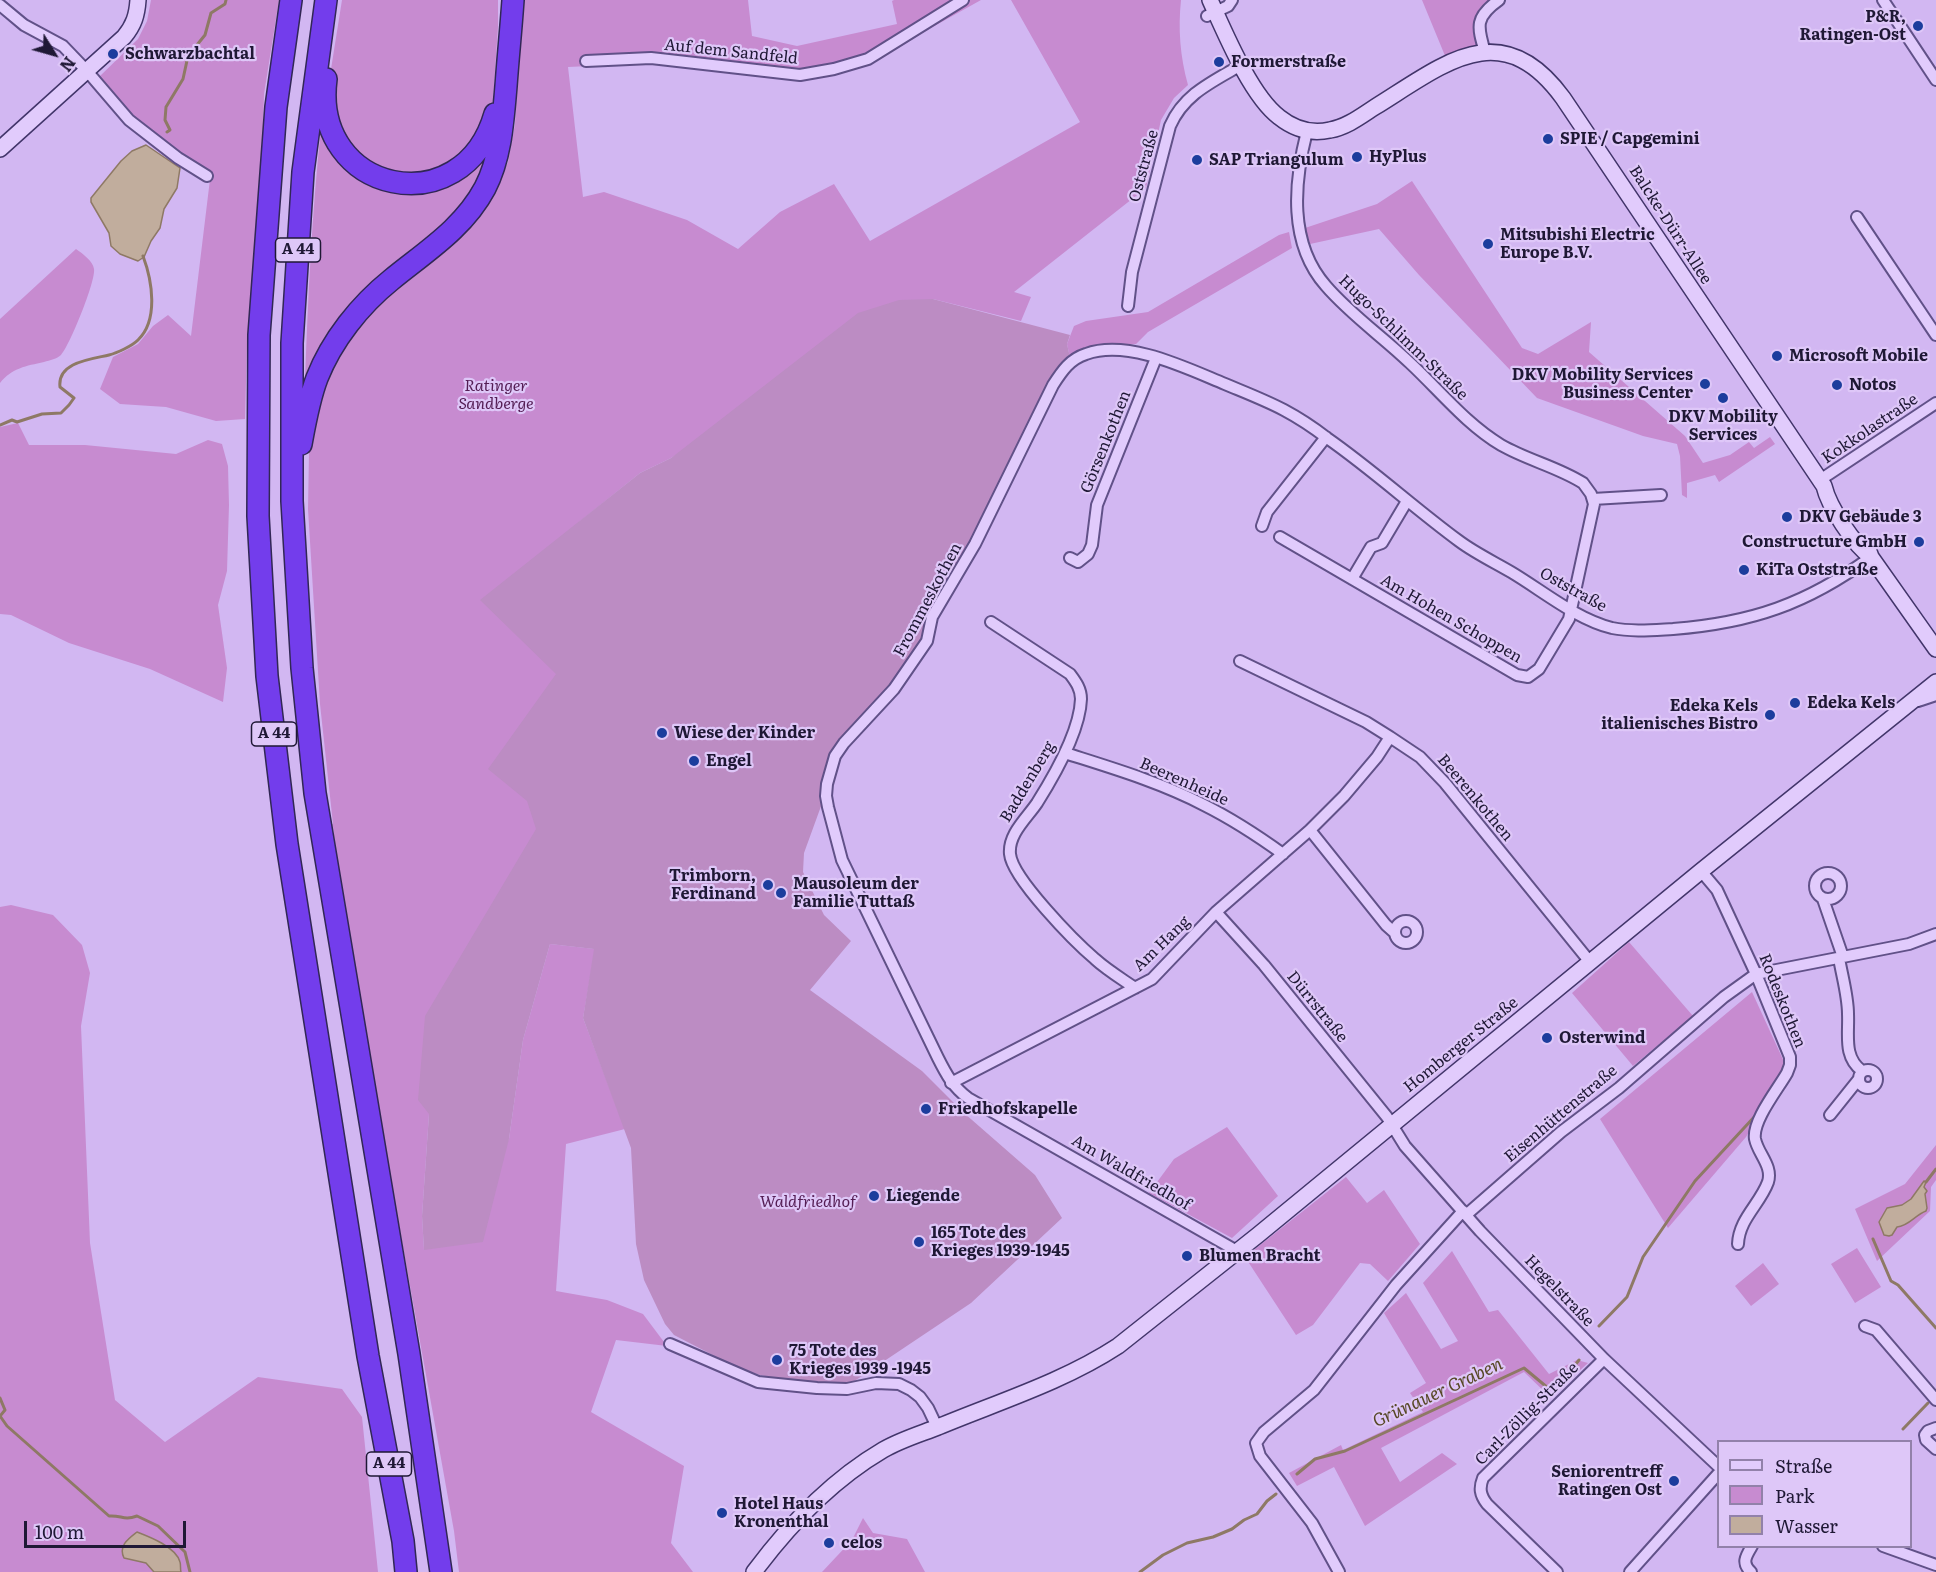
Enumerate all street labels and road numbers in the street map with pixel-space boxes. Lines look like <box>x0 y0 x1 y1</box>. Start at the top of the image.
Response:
street label: Auf dem Sandfeld <box>663 35 799 69</box>
street label: Oststraße <box>1125 128 1163 204</box>
street label: Balcke-Dürr-Allee <box>1625 162 1715 288</box>
road number: A 44 <box>276 238 320 262</box>
street label: Hugo-Schlimm-Straße <box>1334 271 1472 405</box>
street label: Görsenkothen <box>1077 388 1135 496</box>
street label: Kokkolastraße <box>1818 390 1922 468</box>
street label: Frommeskothen <box>890 540 966 660</box>
street label: Oststraße <box>1536 564 1610 616</box>
street label: Am Hohen Schoppen <box>1377 571 1525 667</box>
road number: A 44 <box>252 722 296 746</box>
street label: Baddenberg <box>996 738 1060 826</box>
street label: Beerenkothen <box>1433 751 1517 845</box>
street label: Beerenheide <box>1137 754 1231 810</box>
street label: Am Hang <box>1130 912 1194 976</box>
street label: Rodeskothen <box>1754 951 1810 1051</box>
street label: Dürrstraße <box>1282 968 1352 1046</box>
street label: Homberger Straße <box>1400 993 1522 1097</box>
street label: Eisenhüttenstraße <box>1501 1061 1621 1167</box>
street label: Am Waldfriedhof <box>1068 1131 1194 1215</box>
street label: Hegelstraße <box>1520 1251 1598 1331</box>
street label: Carl-Zöllig-Straße <box>1471 1358 1583 1470</box>
road number: A 44 <box>366 1452 412 1476</box>

